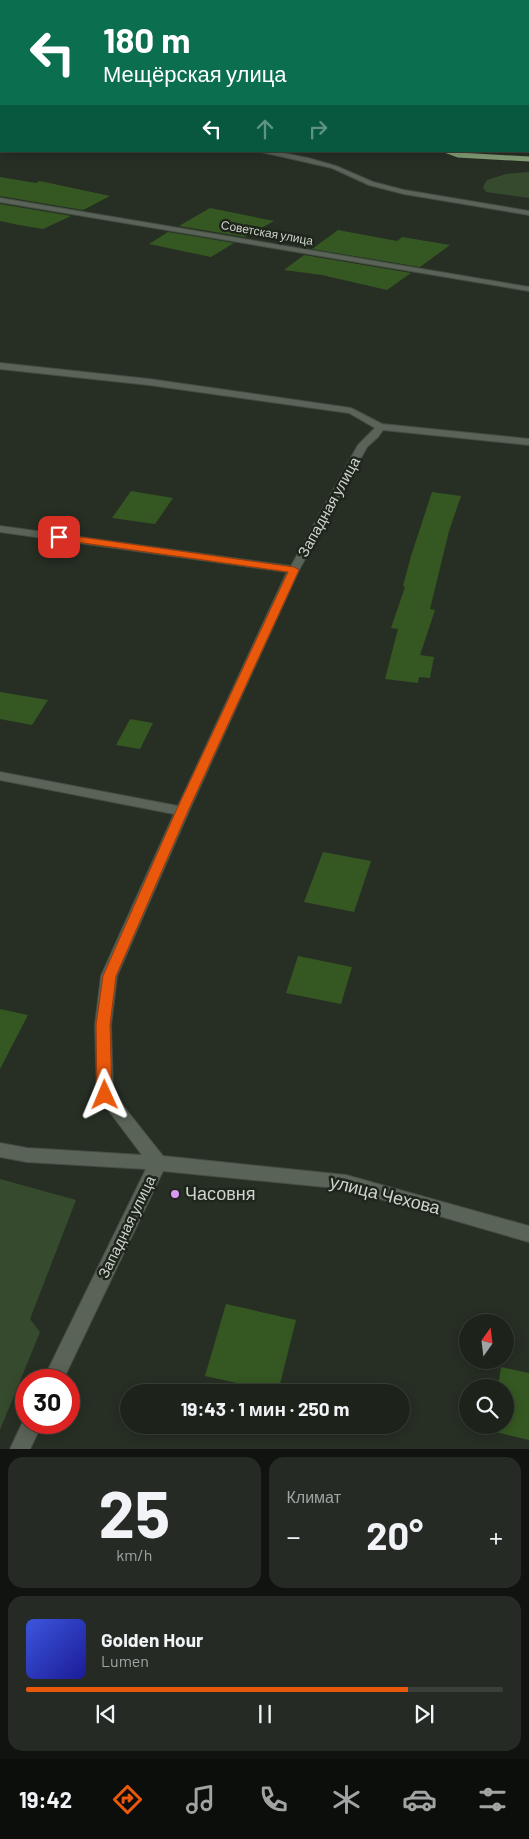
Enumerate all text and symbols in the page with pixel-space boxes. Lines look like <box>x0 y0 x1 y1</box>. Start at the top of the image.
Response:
text: 180 m <box>103 18 191 60</box>
icon: left <box>20 20 85 85</box>
text: Мещёрская улица <box>103 60 287 86</box>
icon: left <box>198 115 226 143</box>
icon: ahead <box>251 115 279 143</box>
icon: right <box>304 115 332 143</box>
street label: Советская улица <box>220 217 315 248</box>
street label: Западная улица <box>293 453 363 560</box>
pin <box>38 516 80 558</box>
icon: arrive <box>45 523 73 551</box>
position arrow <box>78 1068 130 1120</box>
street label: улица Чехова <box>328 1170 444 1219</box>
street label: Западная улица <box>94 1172 159 1281</box>
place label: Часовня <box>185 1182 255 1204</box>
marker: Часовня <box>169 1188 181 1200</box>
north arrow <box>459 1314 514 1369</box>
map controls <box>459 1314 514 1434</box>
speed limit sign: 30 <box>15 1369 80 1434</box>
button: search <box>459 1379 514 1434</box>
text: 19:43 · 1 мин · 250 m <box>181 1397 349 1420</box>
text: 25 <box>99 1473 170 1551</box>
text: Климат <box>287 1487 341 1506</box>
text: 20° <box>366 1512 423 1558</box>
text: − <box>287 1519 301 1553</box>
text: + <box>489 1519 503 1553</box>
text: km/h <box>116 1545 152 1564</box>
text: Golden Hour <box>101 1628 203 1651</box>
text: Lumen <box>101 1651 149 1670</box>
icon: previous <box>92 1700 120 1728</box>
icon: pause <box>251 1700 279 1728</box>
icon: next <box>410 1700 438 1728</box>
icon: directions <box>110 1782 145 1817</box>
icon: music <box>183 1782 218 1817</box>
icon: phone <box>256 1782 291 1817</box>
icon: climate <box>329 1782 364 1817</box>
icon: car <box>402 1782 437 1817</box>
icon: filters <box>475 1782 510 1817</box>
text: 19:42 <box>19 1786 72 1812</box>

